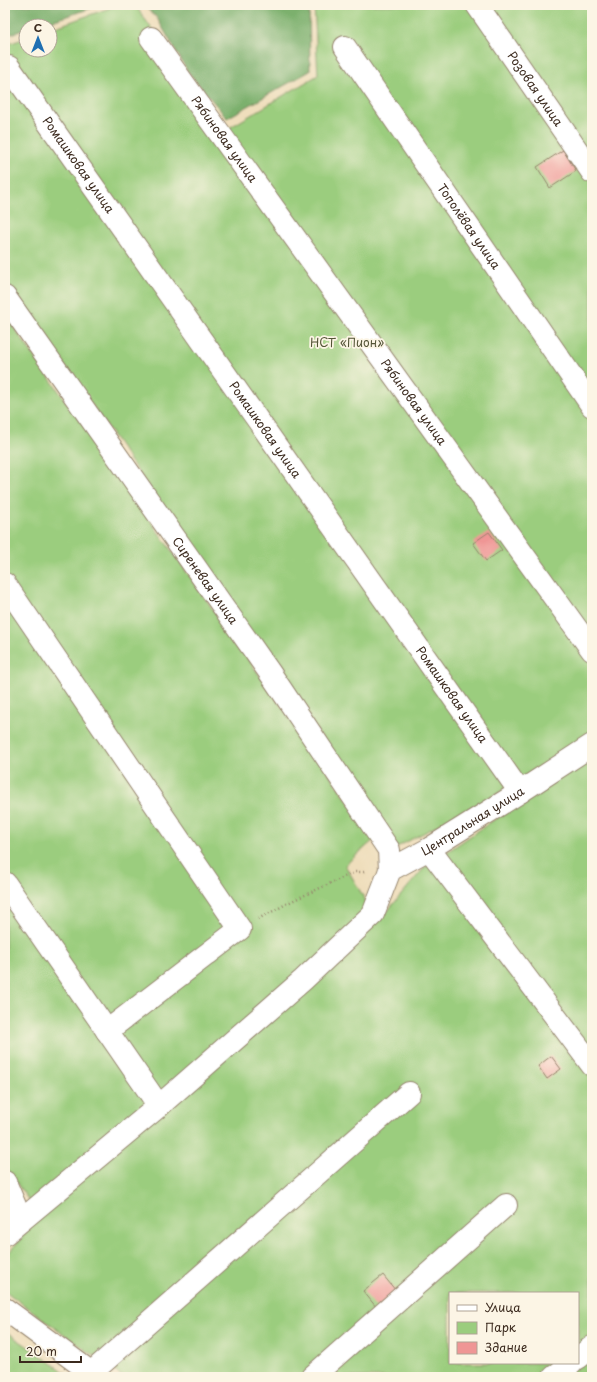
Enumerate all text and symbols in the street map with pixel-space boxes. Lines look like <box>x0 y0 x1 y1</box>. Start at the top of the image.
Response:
north arrow <box>18 18 58 58</box>
text: С <box>34 19 42 36</box>
street label: Розовая улица <box>503 47 568 130</box>
street label: Рябиновая улица <box>188 92 262 186</box>
street label: Ромашковая улица <box>39 112 120 217</box>
street label: Тополёвая улица <box>434 180 506 273</box>
park label: НСТ «Пион» <box>310 333 384 351</box>
street label: Рябиновая улица <box>377 355 452 449</box>
street label: Ромашковая улица <box>225 377 306 482</box>
street label: Сиреневая улица <box>169 533 243 628</box>
street label: Ромашковая улица <box>412 642 493 747</box>
street label: Центральная улица <box>418 781 528 860</box>
legend <box>449 1292 579 1364</box>
text: Улица <box>485 1298 521 1316</box>
text: Парк <box>485 1318 517 1336</box>
scale bar <box>20 1338 81 1364</box>
text: Здание <box>485 1338 527 1356</box>
text: 20 m <box>26 1342 57 1360</box>

